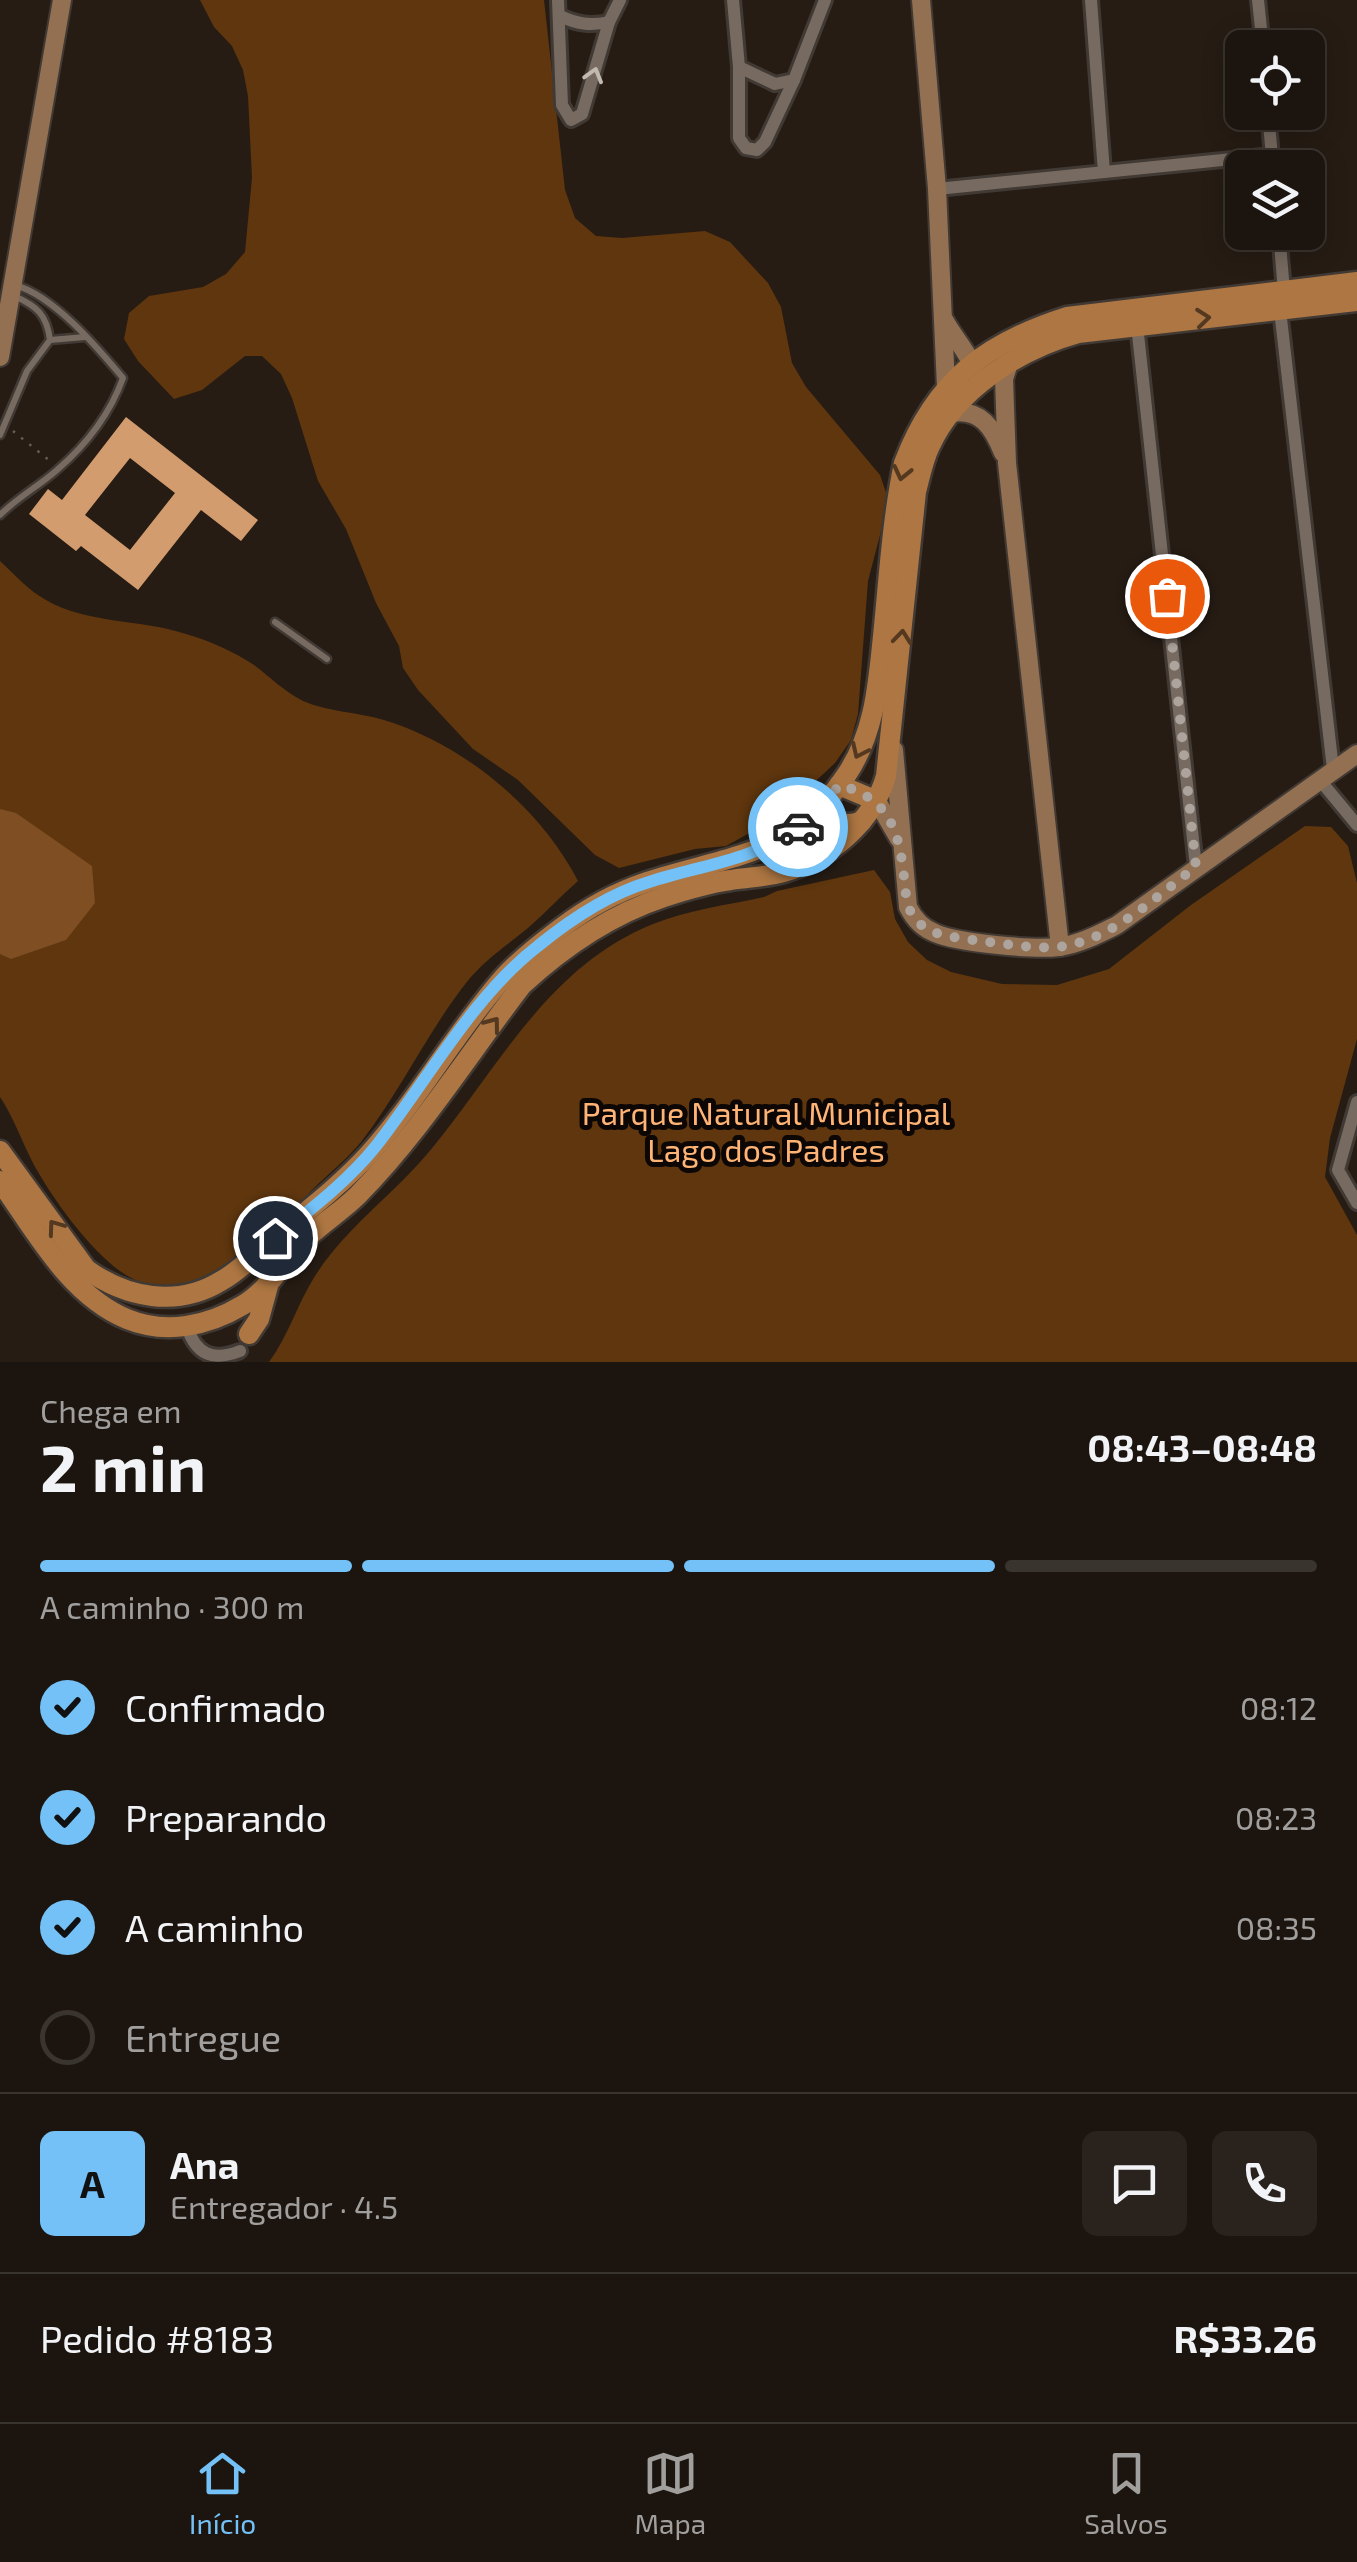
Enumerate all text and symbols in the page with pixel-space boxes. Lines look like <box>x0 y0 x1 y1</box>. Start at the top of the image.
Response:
map controls <box>1225 30 1325 250</box>
button: locate <box>1225 30 1325 130</box>
one-way arrow <box>582 67 603 84</box>
button: layers <box>1225 150 1325 250</box>
one-way arrow <box>1196 308 1212 329</box>
one-way arrow <box>893 464 914 481</box>
pin <box>1125 554 1210 639</box>
icon: bag <box>1140 569 1195 624</box>
one-way arrow <box>891 629 912 645</box>
one-way arrow <box>851 741 871 759</box>
courier <box>748 777 848 877</box>
icon: car <box>771 800 826 855</box>
one-way arrow <box>481 1017 498 1035</box>
park label: Parque Natural Municipal Lago dos Padres <box>582 1093 951 1168</box>
pin <box>233 1196 318 1281</box>
icon: home <box>248 1211 303 1266</box>
one-way arrow <box>49 1220 66 1238</box>
text: Chega em <box>40 1391 182 1429</box>
text: 08:43–08:48 <box>1087 1424 1317 1470</box>
text: 2 min <box>40 1427 206 1505</box>
text: A caminho · 300 m <box>40 1587 304 1625</box>
icon: check <box>40 1680 95 1735</box>
text: Confirmado <box>125 1684 326 1730</box>
text: 08:12 <box>1240 1688 1317 1726</box>
icon: check <box>40 1790 95 1845</box>
text: Preparando <box>125 1794 327 1840</box>
text: 08:23 <box>1235 1798 1317 1836</box>
icon: check <box>40 1900 95 1955</box>
text: A caminho <box>125 1904 304 1950</box>
text: 08:35 <box>1236 1908 1317 1946</box>
text: Entregue <box>125 2014 281 2060</box>
button: chat <box>1082 2131 1187 2236</box>
button: phone <box>1212 2131 1317 2236</box>
text: Ana <box>170 2141 239 2187</box>
text: A <box>80 2160 105 2206</box>
text: Entregador · 4.5 <box>170 2187 398 2225</box>
text: Pedido #8183 <box>40 2315 274 2361</box>
text: R$33.26 <box>1174 2315 1317 2361</box>
tab: Início <box>189 2446 256 2540</box>
tab: Mapa <box>634 2446 706 2540</box>
tab: Salvos <box>1084 2446 1168 2540</box>

